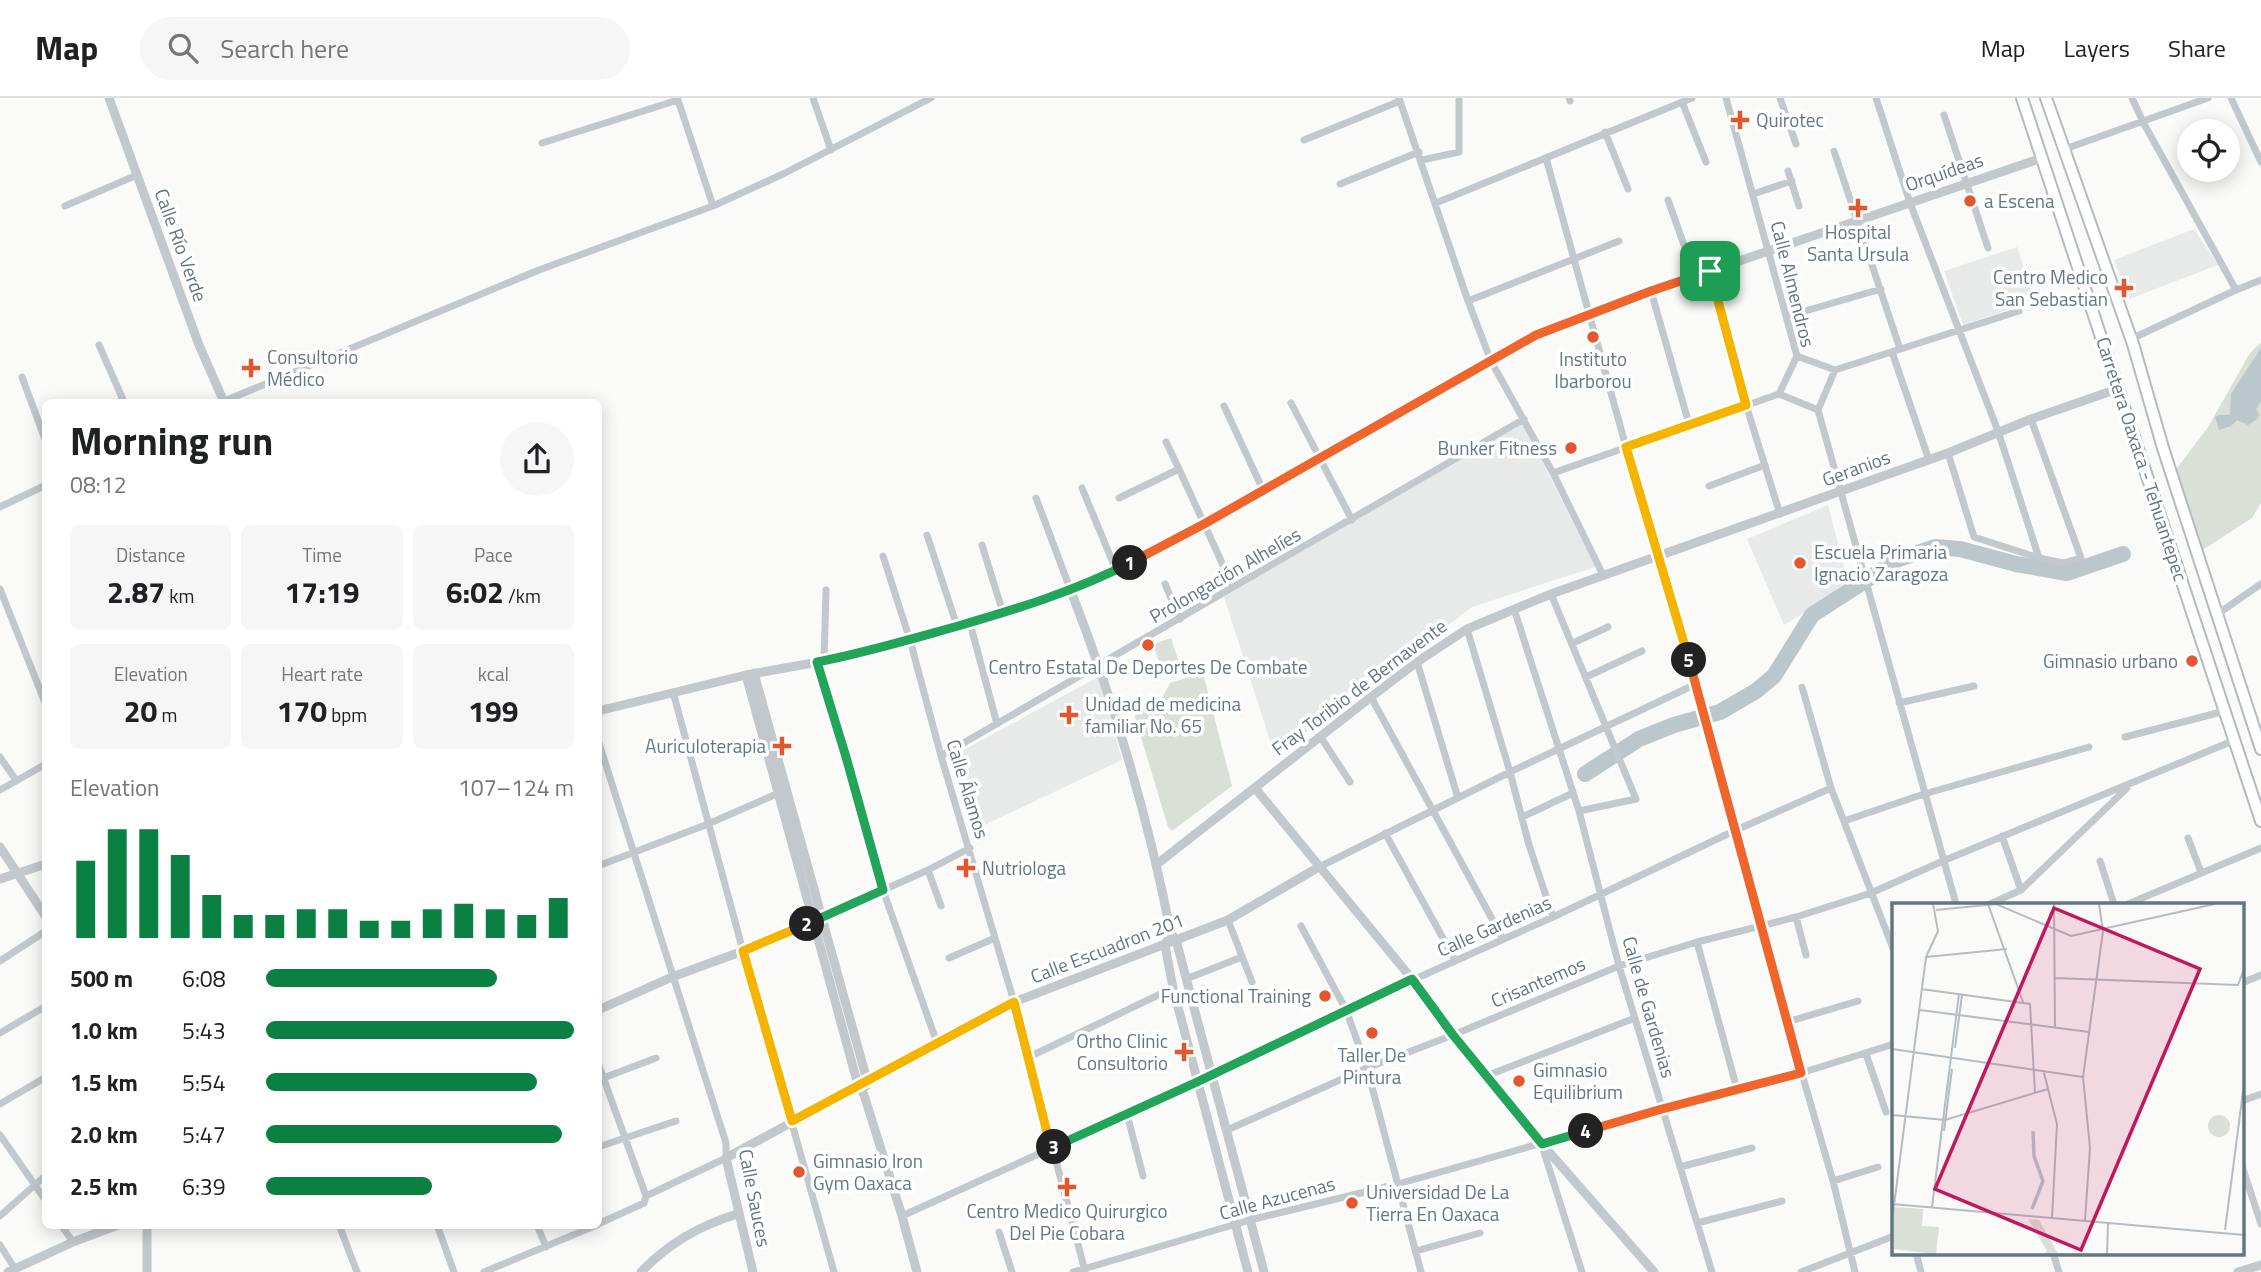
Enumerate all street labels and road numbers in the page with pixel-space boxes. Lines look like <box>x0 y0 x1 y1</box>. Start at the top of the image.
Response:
street label: Orquídeas <box>1901 145 1987 198</box>
street label: Calle Río Verde <box>148 184 215 305</box>
street label: Calle Almendros <box>1764 218 1823 350</box>
street label: Carretera Oaxaca - Tehuantepec <box>2089 333 2196 585</box>
street label: Geranios <box>1818 442 1894 493</box>
street label: Prolongación Alhelíes <box>1143 519 1306 630</box>
street label: Fray Toribio de Bernavente <box>1265 611 1452 762</box>
street label: Calle Álamos <box>940 736 997 842</box>
street label: Calle Gardenias <box>1432 887 1556 964</box>
street label: Calle Escuadron 201 <box>1026 905 1188 990</box>
street label: Calle de Gardenias <box>1615 933 1684 1081</box>
street label: Crisantemos <box>1486 948 1590 1015</box>
street label: Calle Sauces <box>732 1147 779 1249</box>
street label: Calle Azucenas <box>1216 1168 1338 1227</box>

